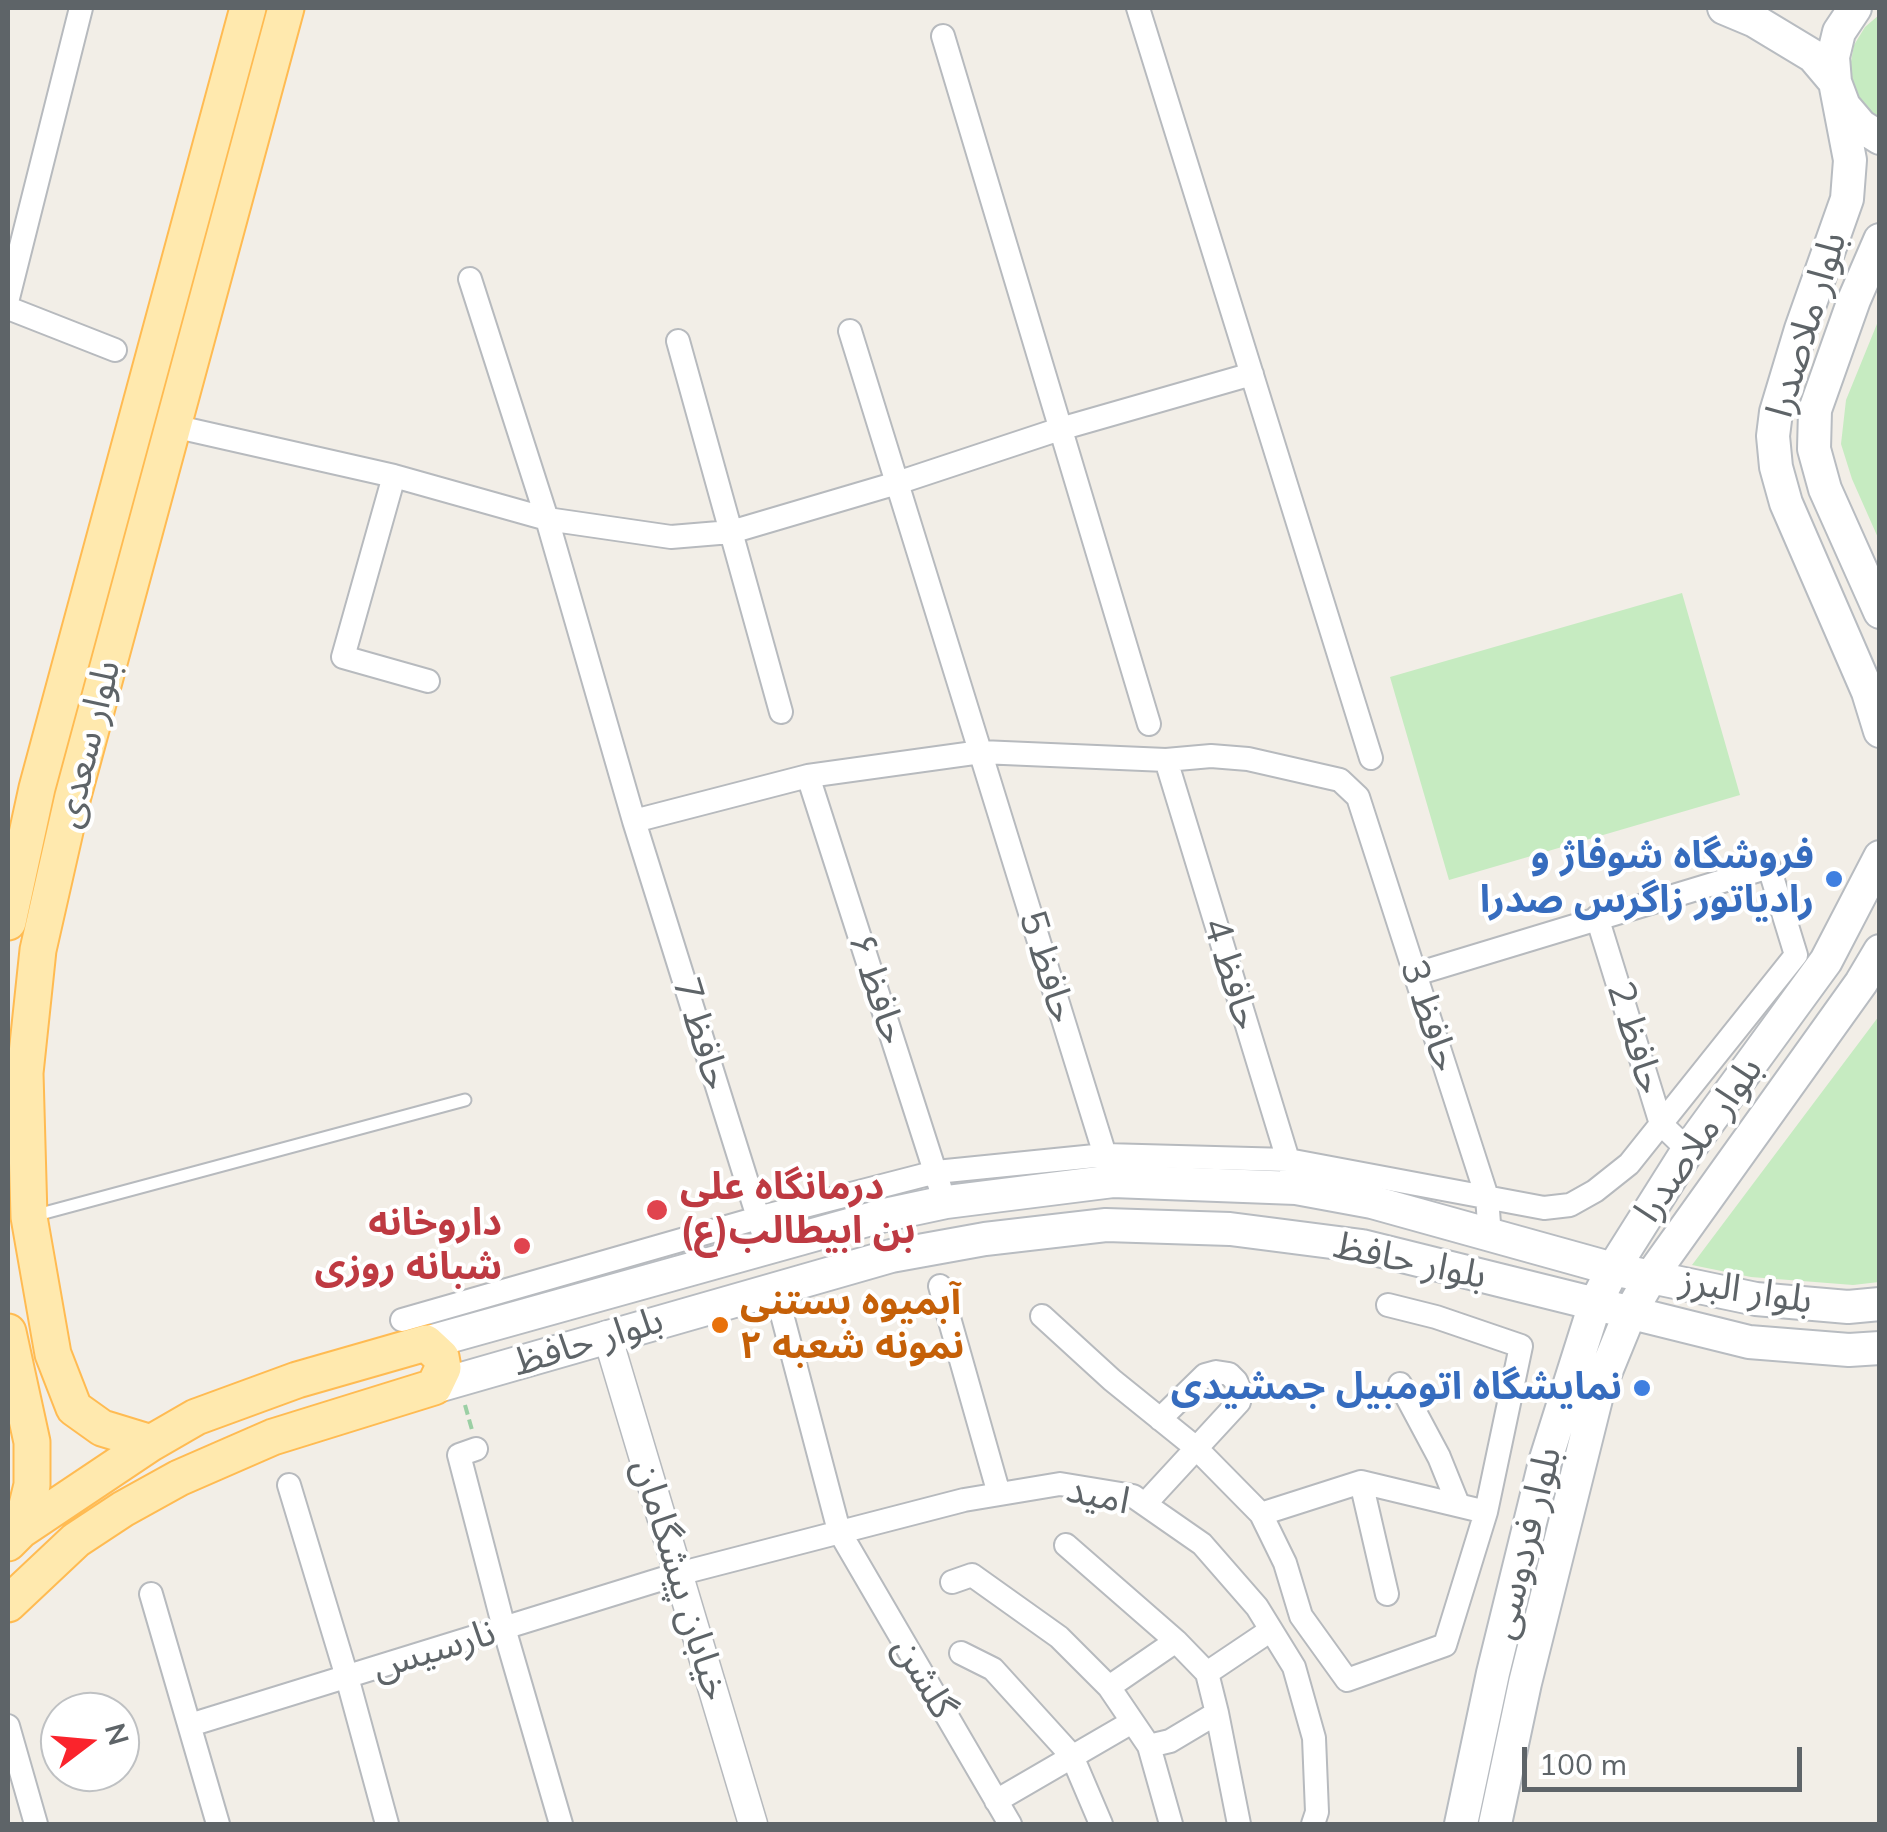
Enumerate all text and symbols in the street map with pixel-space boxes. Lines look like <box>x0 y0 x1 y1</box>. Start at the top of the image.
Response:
street label: بلوار ملاصدرا <box>1757 227 1857 423</box>
street label: بلوار سعدی <box>45 655 131 833</box>
place label: فروشگاه شوفاژ و رادیاتور زاگرس صدرا <box>1480 834 1814 924</box>
marker: فروشگاه شوفاژ و رادیاتور زاگرس صدرا <box>1823 868 1845 890</box>
street label: حافظ 5 <box>1008 905 1086 1029</box>
street label: حافظ 4 <box>1192 912 1270 1036</box>
street label: حافظ ۶ <box>838 928 916 1050</box>
street label: حافظ 3 <box>1390 954 1468 1078</box>
street label: حافظ 7 <box>662 972 740 1096</box>
street label: حافظ 2 <box>1596 976 1674 1100</box>
street label: بلوار ملاصدرا <box>1625 1048 1773 1232</box>
place label: درمانگاه علی بن ابیطالب(ع) <box>680 1165 915 1254</box>
marker: درمانگاه علی بن ابیطالب(ع) <box>644 1197 670 1223</box>
place label: داروخانه شبانه روزی <box>314 1201 502 1290</box>
street label: بلوار حافظ <box>1330 1223 1490 1299</box>
marker: داروخانه شبانه روزی <box>511 1235 533 1257</box>
street label: بلوار البرز <box>1677 1258 1815 1324</box>
place label: آبمیوه بستنی نمونه شعبه ۲ <box>740 1280 964 1370</box>
street label: بلوار حافظ <box>507 1298 669 1386</box>
marker: آبمیوه بستنی نمونه شعبه ۲ <box>709 1314 731 1336</box>
place label: نمایشگاه اتومبیل جمشیدی <box>1171 1365 1622 1411</box>
marker: نمایشگاه اتومبیل جمشیدی <box>1631 1377 1653 1399</box>
street label: بلوار فردوسی <box>1480 1442 1572 1644</box>
street label: خیابان پیشگامان <box>622 1454 738 1706</box>
street label: امید <box>1062 1467 1134 1525</box>
street label: نارسیس <box>367 1610 501 1690</box>
street label: گلشن <box>882 1629 966 1727</box>
north arrow <box>40 1692 140 1792</box>
text: N <box>98 1719 137 1749</box>
scale bar <box>1527 1727 1807 1789</box>
text: 100 m <box>1539 1745 1627 1783</box>

